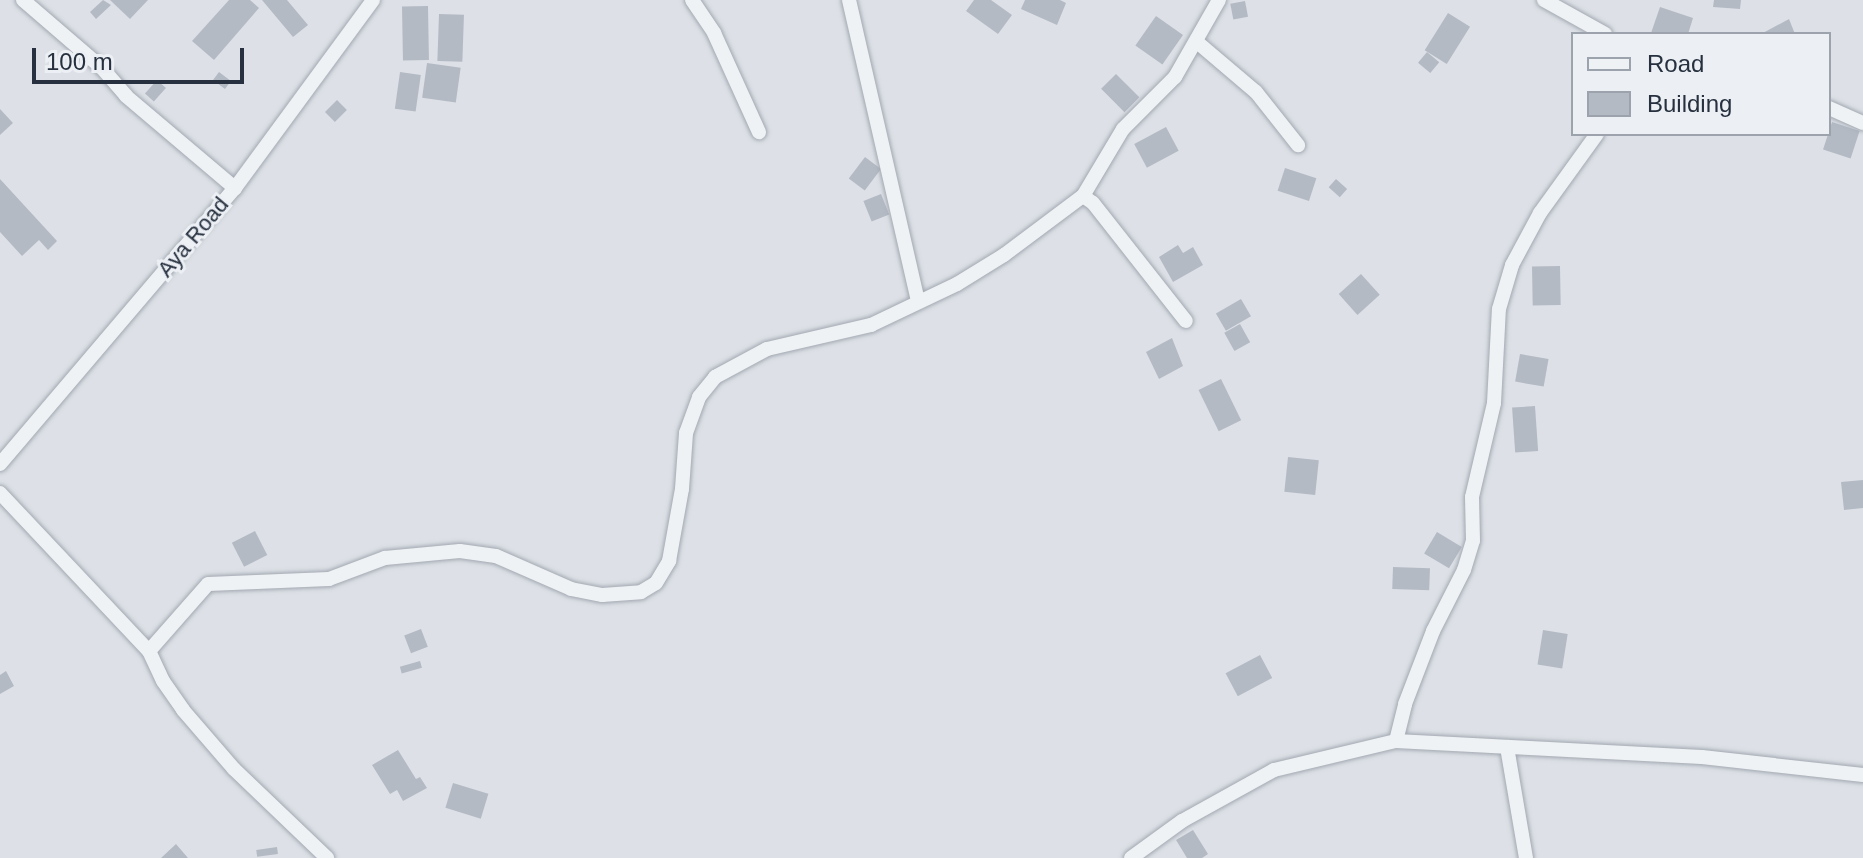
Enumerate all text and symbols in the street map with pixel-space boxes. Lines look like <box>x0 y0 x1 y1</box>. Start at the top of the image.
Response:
scale bar <box>36 32 248 82</box>
legend <box>1571 32 1831 136</box>
text: 100 m <box>46 48 113 75</box>
text: Road <box>1647 50 1704 77</box>
text: Building <box>1647 90 1732 117</box>
street label: Aya Road <box>152 192 234 282</box>

